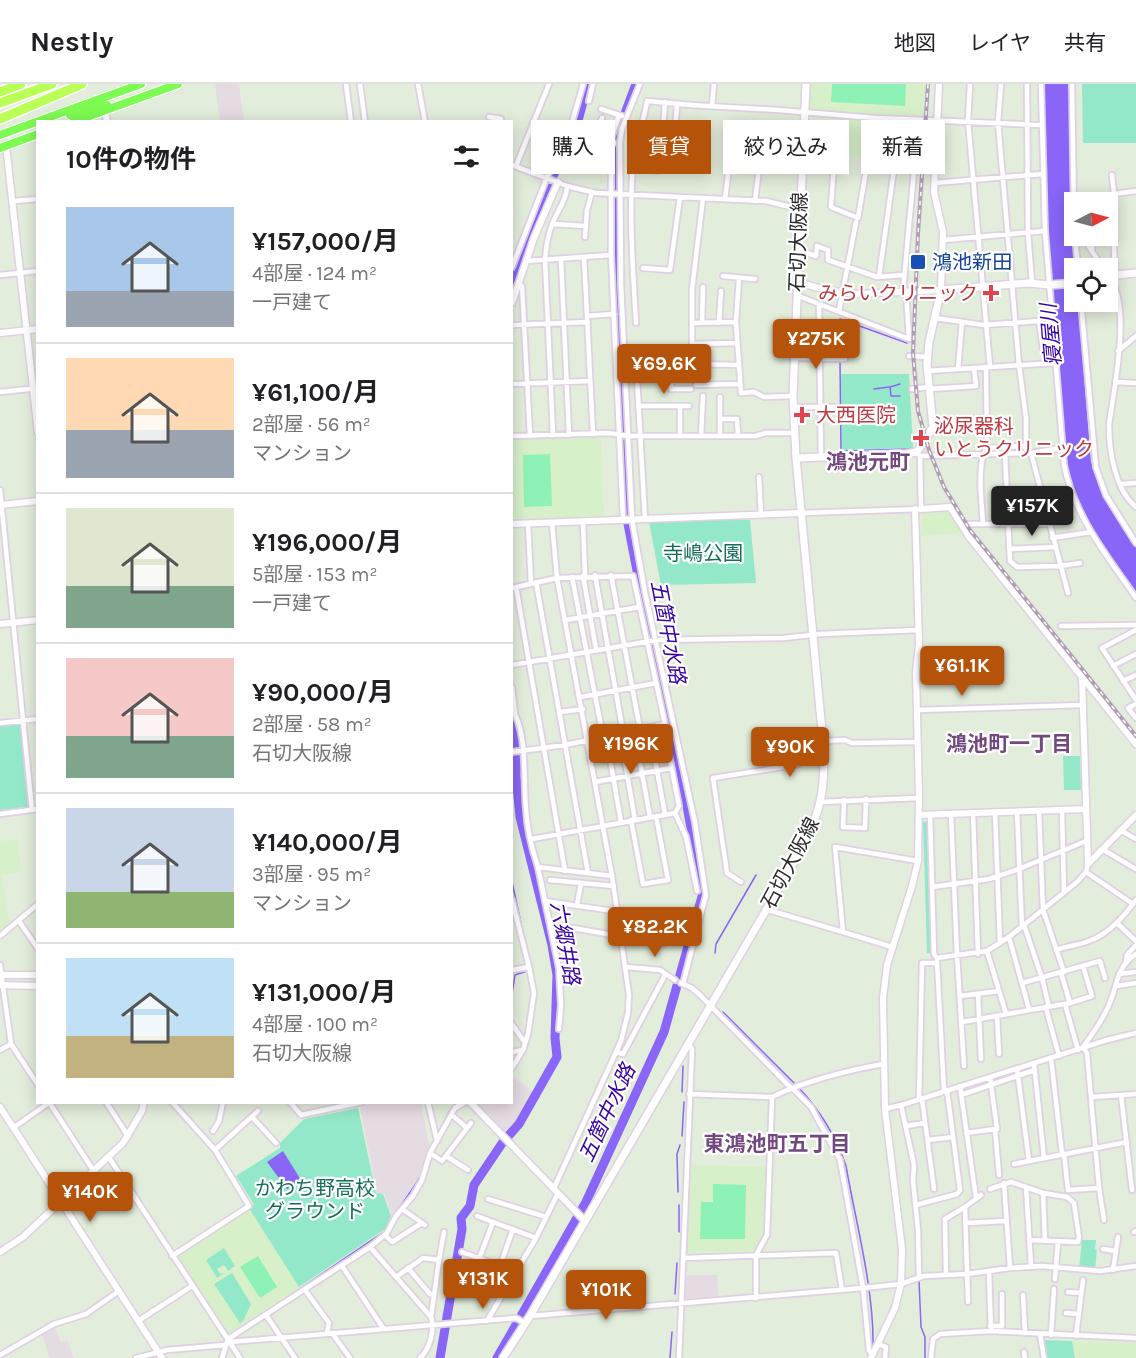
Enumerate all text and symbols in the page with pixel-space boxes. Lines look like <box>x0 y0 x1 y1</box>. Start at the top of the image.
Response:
text: Nestly <box>30 25 113 58</box>
text: 地図 <box>894 31 936 55</box>
text: レイヤ <box>969 31 1031 55</box>
text: 共有 <box>1064 31 1106 55</box>
chip: 購入 <box>531 120 615 174</box>
chip: 賃貸 <box>627 120 711 174</box>
chip: 絞り込み <box>723 120 849 174</box>
chip: 新着 <box>861 120 945 174</box>
icon: filters <box>450 140 483 173</box>
text: 10件の物件 <box>66 144 196 175</box>
street label: 石切大阪線 <box>785 192 812 292</box>
north arrow <box>1064 192 1118 246</box>
map controls <box>1064 192 1118 312</box>
text: ¥157,000/月 <box>252 226 399 257</box>
icon: home <box>114 231 186 303</box>
place label: 鴻池新田 <box>932 251 1012 274</box>
marker: 鴻池新田 <box>909 253 927 271</box>
button: locate <box>1064 258 1118 312</box>
text: 4部屋 · 124 m² <box>252 262 377 285</box>
place label: みらいクリニック <box>818 282 978 305</box>
marker: みらいクリニック <box>982 284 1000 302</box>
text: 一戸建て <box>252 291 332 314</box>
water label: 寝屋川 <box>1036 301 1066 367</box>
pin: ¥275K <box>774 319 858 370</box>
text: ¥275K <box>787 327 845 350</box>
pin: ¥69.6K <box>615 344 713 395</box>
text: ¥69.6K <box>631 352 697 375</box>
text: ¥61,100/月 <box>252 377 379 408</box>
icon: home <box>114 382 186 454</box>
place label: 大西医院 <box>816 404 896 427</box>
marker: 大西医院 <box>793 406 811 424</box>
text: 2部屋 · 56 m² <box>252 413 371 436</box>
place label: 泌尿器科 いとうクリニック <box>934 415 1094 461</box>
marker: 泌尿器科 いとうクリニック <box>912 429 930 447</box>
text: マンション <box>252 442 352 465</box>
district label: 鴻池元町 <box>826 450 910 474</box>
pin: ¥157K <box>990 486 1074 537</box>
text: ¥157K <box>1005 494 1059 517</box>
text: ¥196,000/月 <box>252 527 402 558</box>
icon: home <box>114 532 186 604</box>
park label: 寺嶋公園 <box>663 542 743 565</box>
text: 5部屋 · 153 m² <box>252 563 378 586</box>
water label: 五箇中水路 <box>646 578 690 688</box>
text: 一戸建て <box>252 592 332 615</box>
pin: ¥61.1K <box>913 646 1011 697</box>
text: ¥61.1K <box>934 654 990 677</box>
text: ¥90,000/月 <box>252 677 394 708</box>
icon: home <box>114 682 186 754</box>
text: 2部屋 · 58 m² <box>252 713 372 736</box>
pin: ¥196K <box>589 724 673 775</box>
pin: ¥90K <box>754 727 826 778</box>
text: ¥196K <box>603 732 659 755</box>
district label: 鴻池町一丁目 <box>946 732 1072 756</box>
text: ¥90K <box>765 735 815 758</box>
text: 石切大阪線 <box>252 742 352 765</box>
street label: 石切大阪線 <box>757 814 824 913</box>
text: ¥140,000/月 <box>252 827 403 858</box>
icon: home <box>114 832 186 904</box>
text: 3部屋 · 95 m² <box>252 863 371 886</box>
text: マンション <box>252 892 352 915</box>
water label: 六郷井路 <box>546 900 584 988</box>
pin: ¥82.2K <box>606 907 704 958</box>
text: ¥82.2K <box>622 915 688 938</box>
text: ¥131,000/月 <box>252 977 396 1008</box>
icon: home <box>114 982 186 1054</box>
text: 4部屋 · 100 m² <box>252 1013 378 1036</box>
text: 石切大阪線 <box>252 1042 352 1065</box>
water label: 五箇中水路 <box>574 1059 641 1166</box>
district label: 東鴻池町五丁目 <box>704 1132 851 1156</box>
pin: ¥140K <box>48 1172 132 1223</box>
park label: かわち野高校 グラウンド <box>255 1177 375 1223</box>
text: ¥140K <box>62 1180 118 1203</box>
pin: ¥131K <box>441 1259 525 1310</box>
text: ¥131K <box>457 1267 509 1290</box>
pin: ¥101K <box>564 1270 648 1321</box>
text: ¥101K <box>580 1278 632 1301</box>

